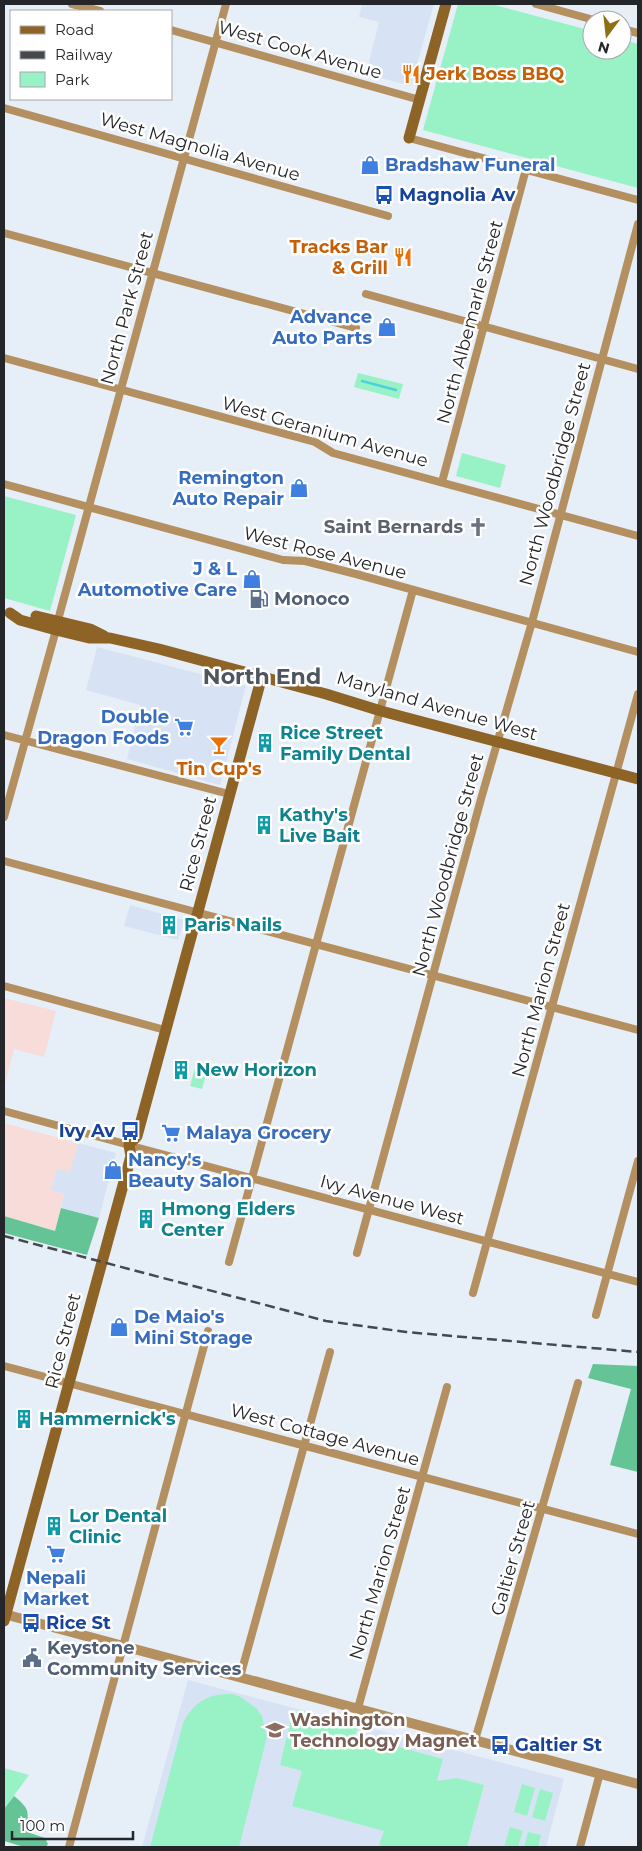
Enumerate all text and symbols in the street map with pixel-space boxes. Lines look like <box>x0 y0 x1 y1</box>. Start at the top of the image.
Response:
legend <box>10 10 172 100</box>
north arrow <box>582 10 632 60</box>
street label: West Cook Avenue <box>216 16 384 84</box>
text: Road <box>55 20 94 39</box>
text: N <box>596 37 611 58</box>
text: Railway <box>55 45 113 64</box>
restaurant icon: Jerk Boss BBQ <box>400 63 422 85</box>
place label: Jerk Boss BBQ <box>425 63 565 85</box>
text: Park <box>55 70 89 89</box>
street label: West Magnolia Avenue <box>97 108 303 186</box>
shop icon: Bradshaw Funeral <box>359 154 381 176</box>
place label: Bradshaw Funeral <box>385 154 555 176</box>
bus stop icon: Magnolia Av <box>373 184 395 206</box>
place label: Magnolia Av <box>399 184 516 206</box>
street label: North Albemarle Street <box>432 218 508 426</box>
street label: North Park Street <box>96 229 158 387</box>
place label: Tracks Bar & Grill <box>290 236 388 279</box>
restaurant icon: Tracks Bar & Grill <box>392 246 414 268</box>
place label: Advance Auto Parts <box>271 306 372 349</box>
shop icon: Advance Auto Parts <box>376 316 398 338</box>
street label: North Woodbridge Street <box>515 360 595 588</box>
street label: West Geranium Avenue <box>219 392 431 472</box>
place label: Remington Auto Repair <box>171 467 284 510</box>
shop icon: Remington Auto Repair <box>288 477 310 499</box>
place label: Saint Bernards <box>324 516 463 538</box>
church icon: Saint Bernards <box>467 516 489 538</box>
street label: West Rose Avenue <box>241 522 409 584</box>
place label: J & L Automotive Care <box>77 558 237 601</box>
shop icon: J & L Automotive Care <box>241 568 263 590</box>
fuel station icon: Monoco <box>248 588 270 610</box>
place label: Monoco <box>274 588 350 610</box>
district label: North End <box>203 663 321 690</box>
street label: Maryland Avenue West <box>334 667 540 745</box>
place label: Double Dragon Foods <box>37 706 169 749</box>
supermarket icon: Double Dragon Foods <box>173 716 195 738</box>
place label: Rice Street Family Dental <box>280 722 411 765</box>
building icon: Rice Street Family Dental <box>254 732 276 754</box>
bar icon: Tin Cup's <box>208 734 230 756</box>
street label: North Woodbridge Street <box>408 751 488 979</box>
place label: Tin Cup's <box>176 758 262 780</box>
street label: Rice Street <box>175 794 221 894</box>
place label: Kathy's Live Bait <box>279 804 361 847</box>
building icon: Kathy's Live Bait <box>253 814 275 836</box>
street label: North Marion Street <box>507 900 575 1080</box>
building icon: Paris Nails <box>158 914 180 936</box>
place label: Paris Nails <box>184 914 282 936</box>
building icon: New Horizon <box>170 1059 192 1081</box>
place label: New Horizon <box>196 1059 317 1081</box>
place label: Ivy Av <box>59 1120 115 1142</box>
bus stop icon: Ivy Av <box>119 1120 141 1142</box>
supermarket icon: Malaya Grocery <box>160 1122 182 1144</box>
place label: Malaya Grocery <box>186 1122 331 1144</box>
place label: Nancy's Beauty Salon <box>128 1149 252 1192</box>
shop icon: Nancy's Beauty Salon <box>102 1159 124 1181</box>
street label: Ivy Avenue West <box>318 1170 466 1230</box>
place label: Hmong Elders Center <box>161 1198 296 1241</box>
building icon: Hmong Elders Center <box>135 1208 157 1230</box>
street label: Rice Street <box>40 1291 86 1391</box>
place label: De Maio's Mini Storage <box>134 1306 253 1349</box>
shop icon: De Maio's Mini Storage <box>108 1316 130 1338</box>
street label: West Cottage Avenue <box>228 1399 422 1471</box>
building icon: Hammernick's <box>13 1408 35 1430</box>
place label: Hammernick's <box>39 1408 176 1430</box>
street label: North Marion Street <box>345 1483 415 1663</box>
street label: Galtier Street <box>486 1498 540 1618</box>
place label: Lor Dental Clinic <box>69 1505 167 1548</box>
building icon: Lor Dental Clinic <box>43 1515 65 1537</box>
supermarket icon: Nepali Market <box>45 1543 67 1565</box>
place label: Nepali Market <box>23 1567 89 1610</box>
bus stop icon: Rice St <box>20 1612 42 1634</box>
place label: Rice St <box>46 1612 111 1634</box>
place label: Keystone Community Services <box>47 1637 242 1680</box>
public building icon: Keystone Community Services <box>21 1647 43 1669</box>
place label: Washington Technology Magnet <box>290 1709 477 1752</box>
school or university icon: Washington Technology Magnet <box>264 1719 286 1741</box>
bus stop icon: Galtier St <box>489 1734 511 1756</box>
place label: Galtier St <box>515 1734 602 1756</box>
scale bar <box>12 1808 134 1840</box>
text: 100 m <box>20 1816 65 1835</box>

